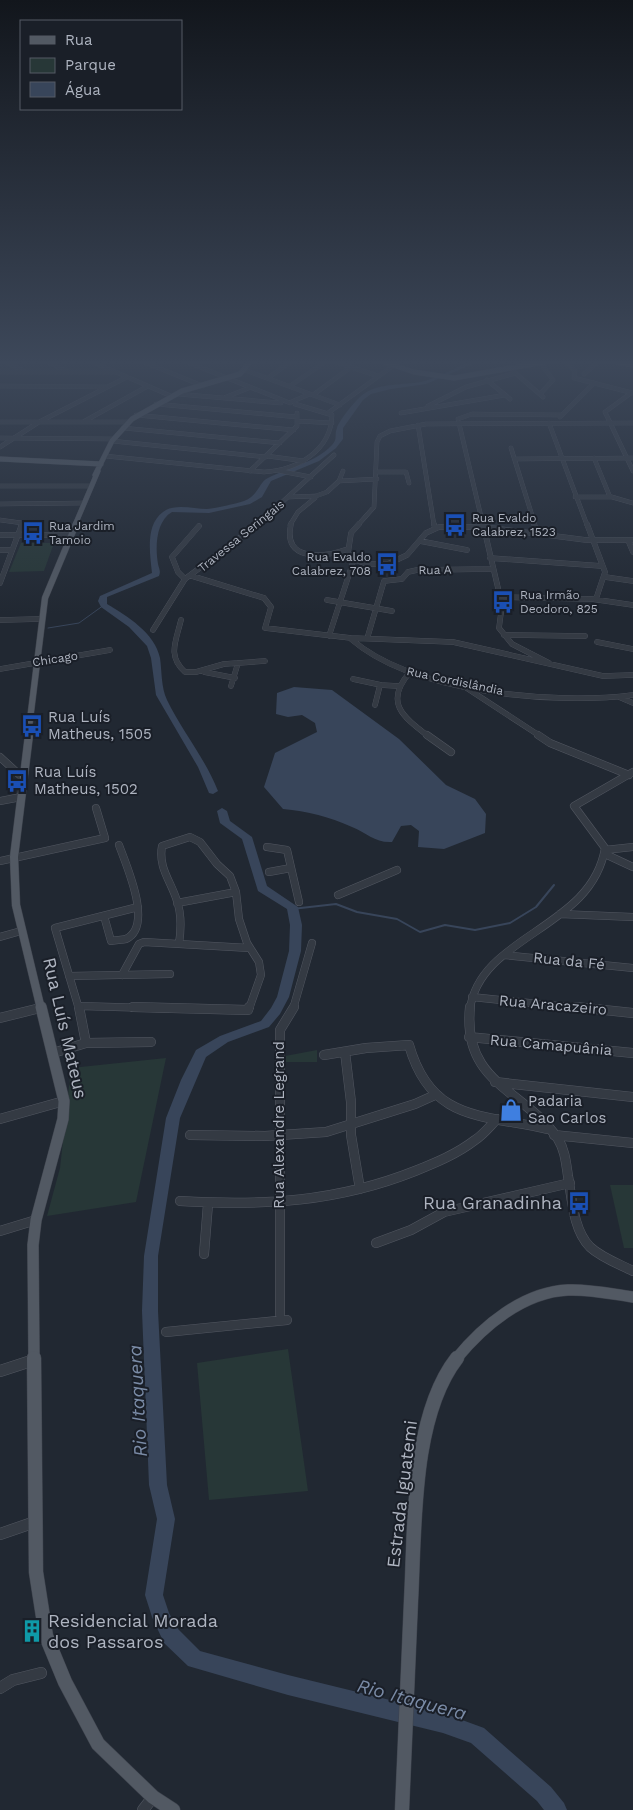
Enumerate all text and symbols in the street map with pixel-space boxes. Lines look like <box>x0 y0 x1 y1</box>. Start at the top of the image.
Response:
legend <box>20 20 182 110</box>
text: Rua <box>65 31 93 49</box>
text: Parque <box>65 56 116 74</box>
text: Água <box>65 81 101 99</box>
street label: Travessa Seringais <box>195 497 287 575</box>
place label: Rua Evaldo Calabrez, 1523 <box>472 511 556 539</box>
bus stop icon: Rua Evaldo Calabrez, 1523 <box>442 512 468 538</box>
place label: Rua Jardim Tamoio <box>49 519 115 547</box>
bus stop icon: Rua Jardim Tamoio <box>20 520 46 546</box>
place label: Rua Evaldo Calabrez, 708 <box>292 550 371 578</box>
bus stop icon: Rua Evaldo Calabrez, 708 <box>374 551 400 577</box>
street label: Rua A <box>418 563 452 577</box>
place label: Rua Irmão Deodoro, 825 <box>520 588 598 616</box>
bus stop icon: Rua Irmão Deodoro, 825 <box>490 589 516 615</box>
street label: Chicago <box>31 648 79 670</box>
street label: Rua Cordislândia <box>405 664 505 698</box>
place label: Rua Luís Matheus, 1505 <box>48 708 152 743</box>
bus stop icon: Rua Luís Matheus, 1505 <box>19 713 45 739</box>
place label: Rua Luís Matheus, 1502 <box>34 763 138 798</box>
bus stop icon: Rua Luís Matheus, 1502 <box>4 768 30 794</box>
street label: Rua da Fé <box>532 948 606 974</box>
street label: Rua Luís Mateus <box>39 955 92 1101</box>
street label: Rua Aracazeiro <box>498 991 608 1019</box>
street label: Rua Camapuânia <box>489 1031 613 1059</box>
street label: Rua Alexandre Legrand <box>270 1041 288 1209</box>
place label: Padaria Sao Carlos <box>528 1092 607 1127</box>
shop icon: Padaria Sao Carlos <box>498 1097 524 1123</box>
bus stop icon: Rua Granadinha <box>566 1190 592 1216</box>
place label: Rua Granadinha <box>423 1192 562 1213</box>
water label: Rio Itaquera <box>123 1344 152 1458</box>
street label: Estrada Iguatemi <box>382 1419 421 1569</box>
place label: Residencial Morada dos Passaros <box>48 1610 218 1652</box>
building icon: Residencial Morada dos Passaros <box>19 1618 45 1644</box>
water label: Rio Itaquera <box>355 1674 469 1725</box>

